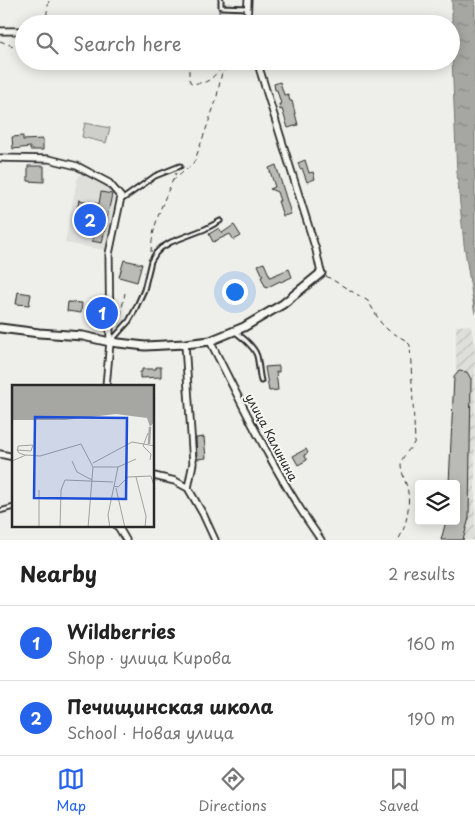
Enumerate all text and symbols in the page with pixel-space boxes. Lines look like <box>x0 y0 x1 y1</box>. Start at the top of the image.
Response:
search box <box>15 15 460 70</box>
icon: search <box>33 29 61 57</box>
text: Search here <box>73 29 182 57</box>
pin: 2 <box>74 201 106 239</box>
your location <box>222 279 248 305</box>
pin: 1 <box>86 294 118 332</box>
inset map <box>12 385 155 528</box>
street label: улица Калинина <box>241 390 303 484</box>
map controls <box>415 480 460 525</box>
button: layers <box>415 480 460 525</box>
text: Nearby <box>20 557 97 589</box>
text: 2 results <box>388 561 455 585</box>
text: Wildberries <box>67 617 176 645</box>
text: 1 <box>32 631 40 655</box>
text: 160 m <box>407 631 455 655</box>
text: Shop · улица Кирова <box>67 645 231 669</box>
text: Печищинская школа <box>67 692 273 720</box>
text: 2 <box>30 706 42 730</box>
text: 190 m <box>407 706 455 730</box>
text: School · Новая улица <box>67 720 234 744</box>
tab: Map <box>56 765 86 816</box>
tab: Directions <box>199 765 267 816</box>
tab: Saved <box>379 765 419 816</box>

